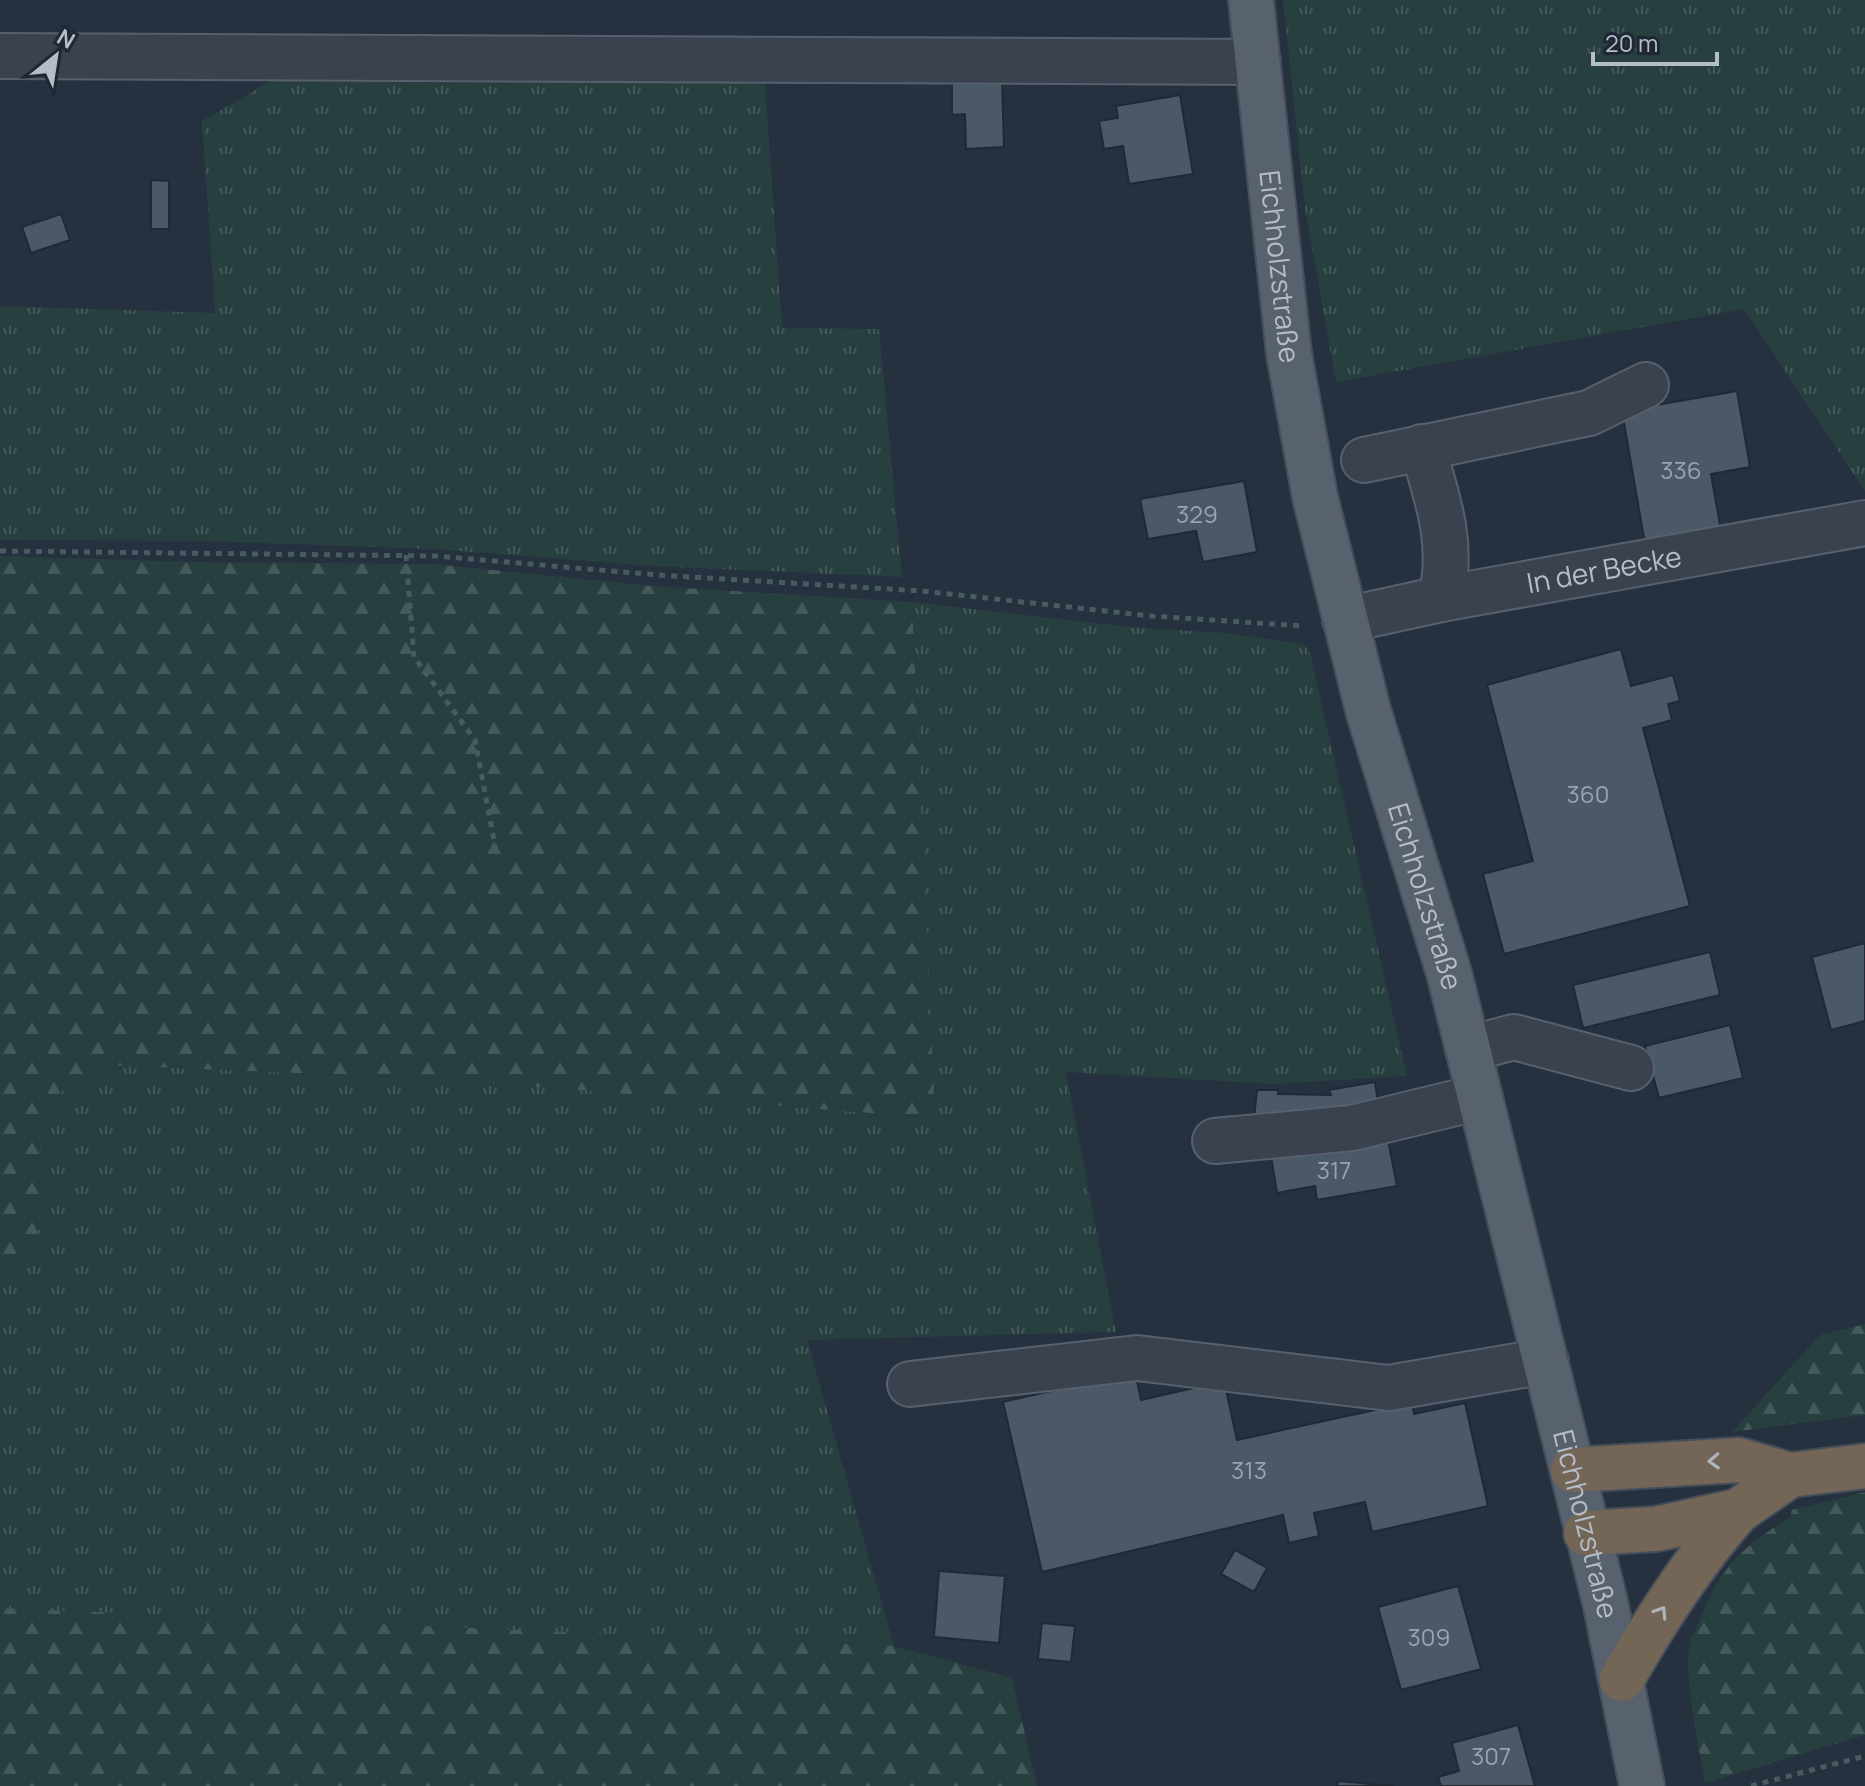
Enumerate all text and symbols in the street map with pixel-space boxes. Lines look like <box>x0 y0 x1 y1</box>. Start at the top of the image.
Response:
north arrow <box>16 16 96 96</box>
scale bar <box>1593 16 1717 66</box>
text: N <box>52 22 80 56</box>
text: 20 m <box>1605 26 1658 59</box>
street label: Eichholzstraße <box>1251 168 1310 366</box>
house number: 336 <box>1660 453 1702 486</box>
house number: 329 <box>1176 497 1218 530</box>
street label: In der Becke <box>1524 536 1684 601</box>
house number: 360 <box>1567 777 1609 810</box>
street label: Eichholzstraße <box>1380 798 1472 994</box>
house number: 317 <box>1317 1153 1351 1186</box>
street label: Eichholzstraße <box>1545 1426 1628 1622</box>
house number: 313 <box>1231 1453 1267 1486</box>
one-way arrow <box>1707 1453 1720 1470</box>
one-way arrow <box>1651 1606 1666 1621</box>
house number: 309 <box>1408 1620 1450 1653</box>
house number: 307 <box>1471 1739 1511 1772</box>

